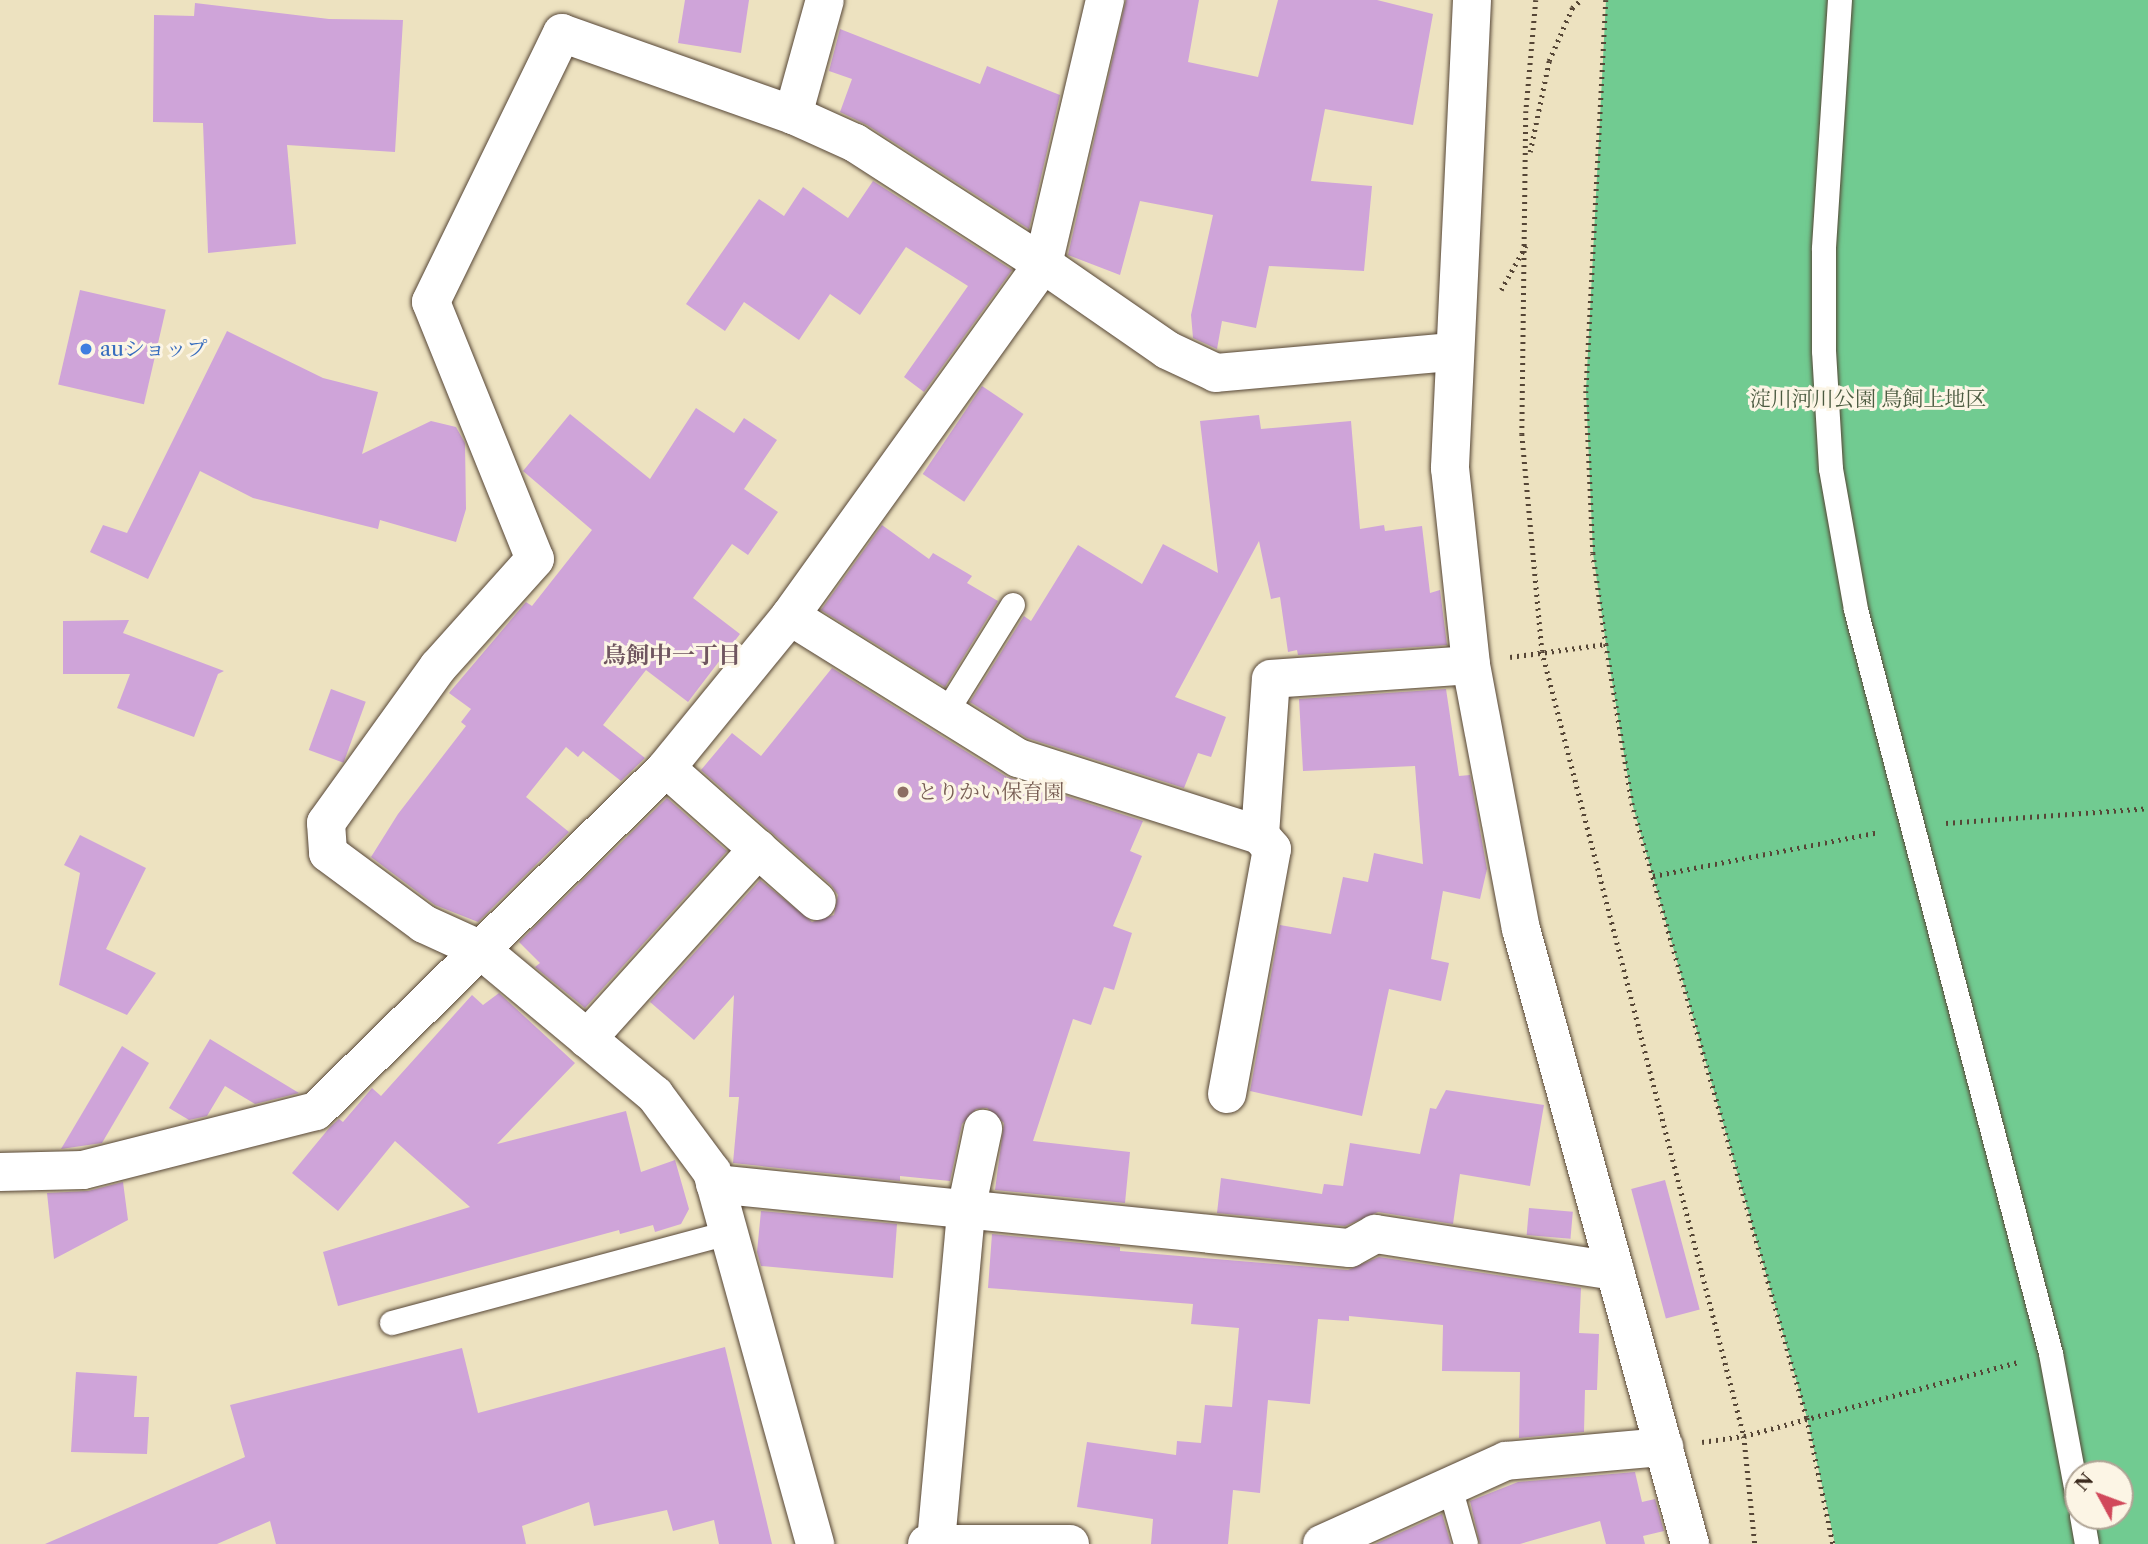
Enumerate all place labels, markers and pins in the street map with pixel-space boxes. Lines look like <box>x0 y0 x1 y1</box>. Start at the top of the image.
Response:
place label: auショップ <box>100 336 208 362</box>
marker: auショップ <box>78 341 94 357</box>
place label: とりかい保育園 <box>917 779 1064 805</box>
marker: とりかい保育園 <box>895 784 911 800</box>

